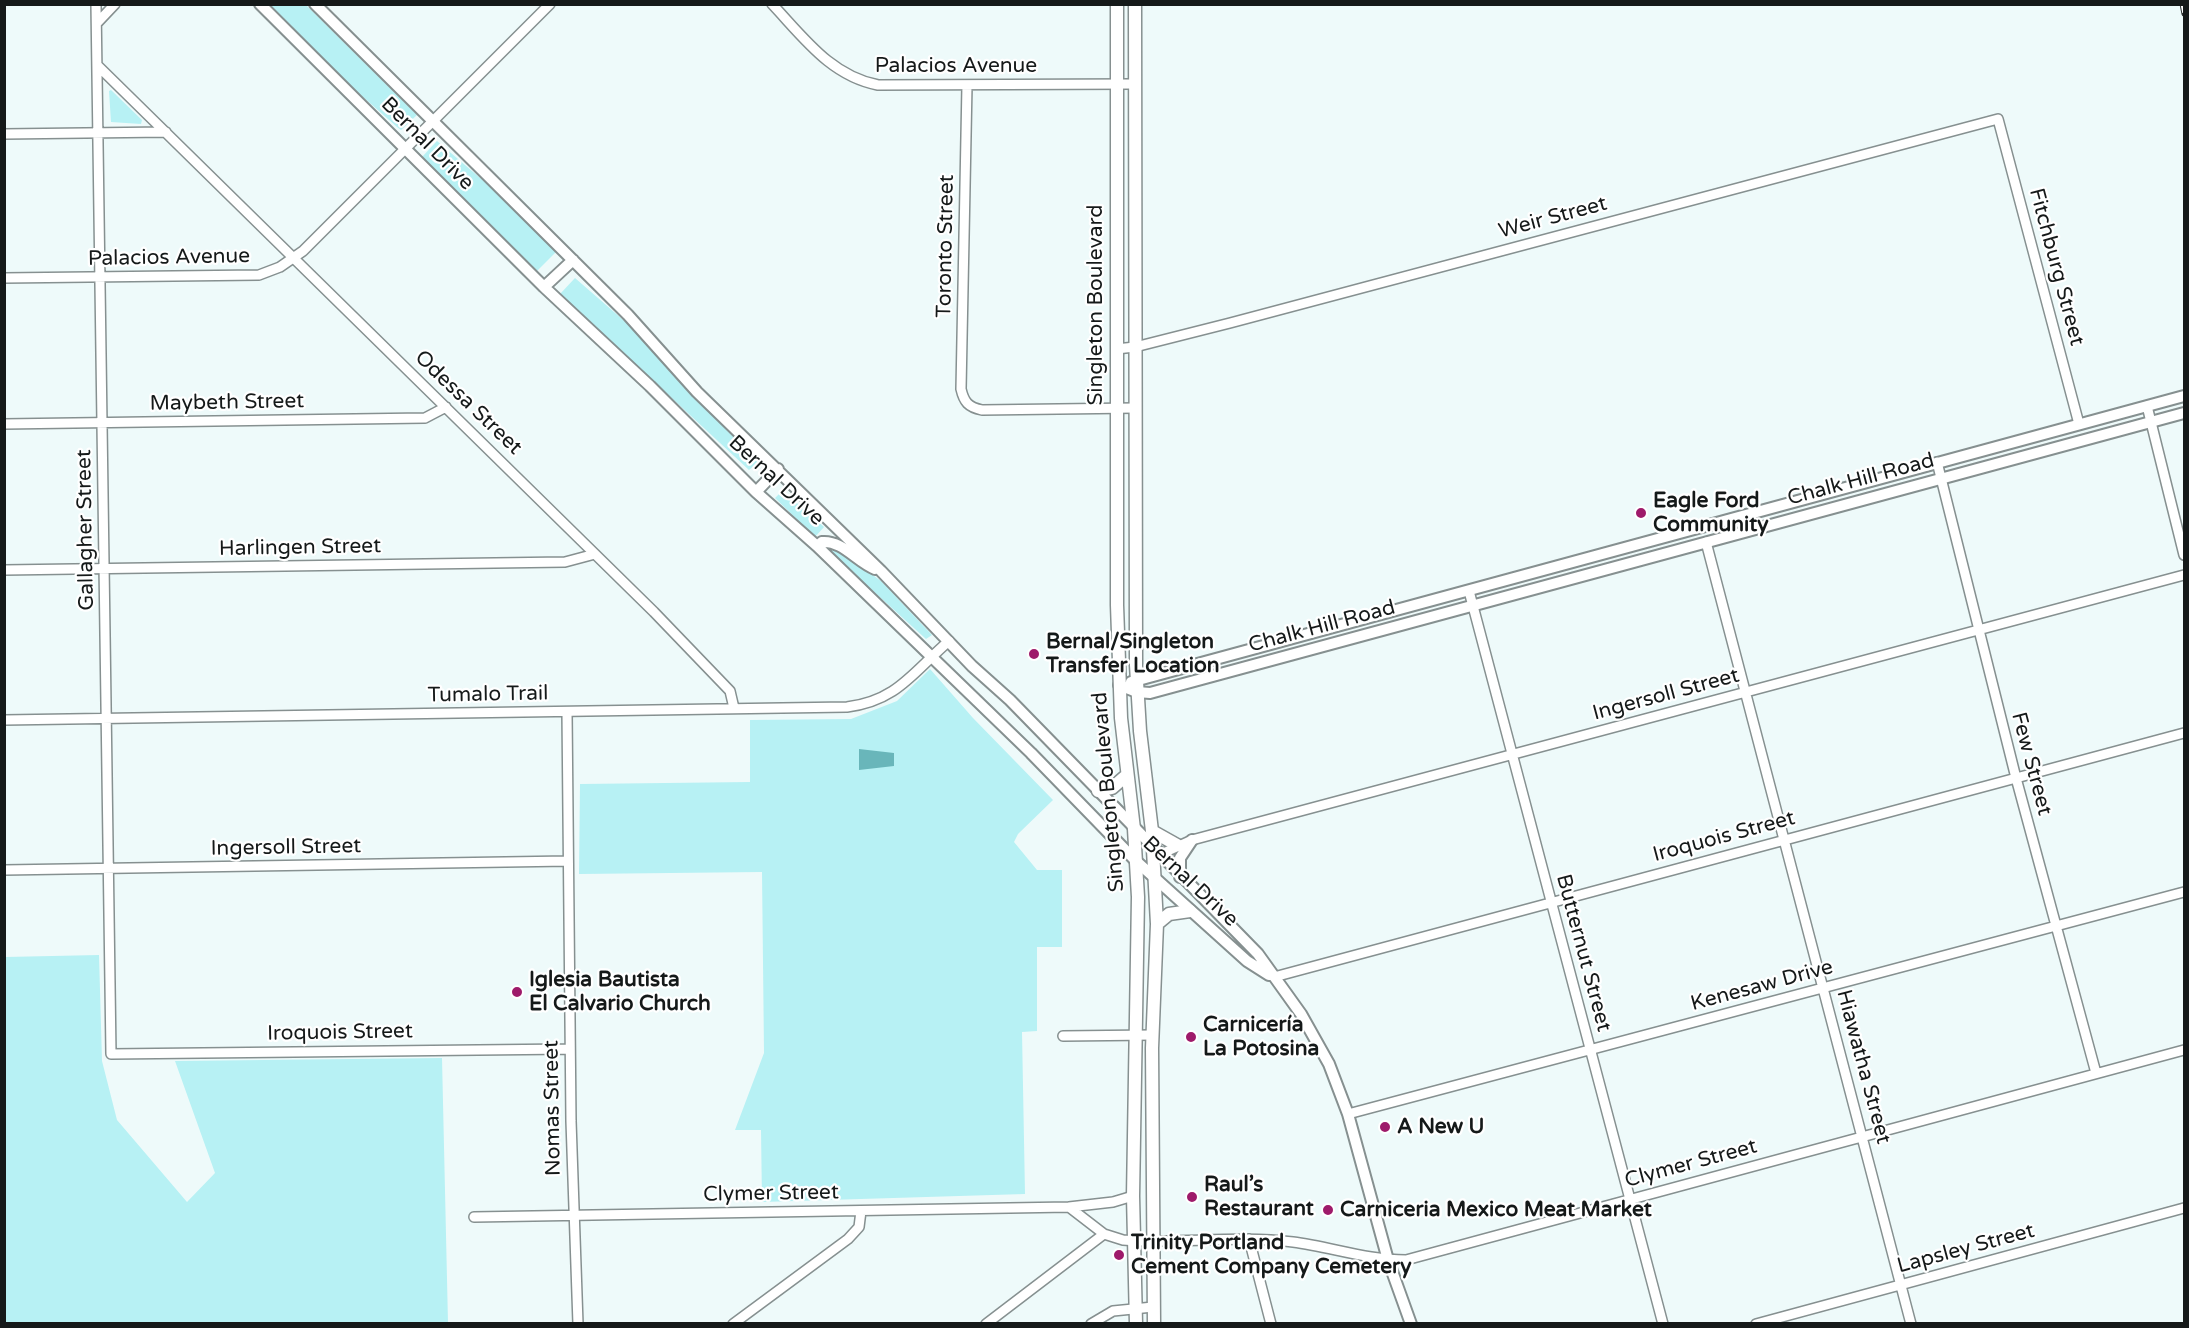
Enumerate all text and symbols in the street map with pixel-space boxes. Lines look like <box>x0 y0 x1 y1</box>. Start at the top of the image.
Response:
street label: Palacios Avenue <box>875 53 1037 79</box>
street label: Bernal Drive <box>375 92 479 196</box>
street label: Toronto Street <box>932 174 960 318</box>
street label: Fitchburg Street <box>2023 185 2089 349</box>
street label: Weir Street <box>1496 191 1610 245</box>
street label: Singleton Boulevard <box>1083 205 1109 405</box>
street label: Palacios Avenue <box>88 244 250 272</box>
street label: Odessa Street <box>409 346 527 460</box>
street label: Maybeth Street <box>149 389 305 417</box>
street label: Bernal Drive <box>723 430 829 532</box>
street label: Chalk Hill Road <box>1785 448 1937 512</box>
street label: Gallagher Street <box>72 449 100 611</box>
place label: Eagle Ford Community <box>1653 488 1768 538</box>
marker: Eagle Ford Community <box>1634 506 1648 520</box>
street label: Harlingen Street <box>219 534 381 562</box>
street label: Chalk Hill Road <box>1246 595 1398 659</box>
place label: Bernal/Singleton Transfer Location <box>1046 629 1219 679</box>
marker: Bernal/Singleton Transfer Location <box>1027 647 1041 661</box>
street label: Ingersoll Street <box>1590 663 1742 727</box>
street label: Tumalo Trail <box>427 681 549 709</box>
street label: Singleton Boulevard <box>1088 691 1130 893</box>
street label: Few Street <box>2005 710 2057 818</box>
street label: Iroquois Street <box>1650 806 1798 868</box>
street label: Bernal Drive <box>1137 831 1243 933</box>
street label: Ingersoll Street <box>211 834 361 862</box>
street label: Butternut Street <box>1550 871 1616 1035</box>
street label: Kenesaw Drive <box>1688 955 1836 1017</box>
place label: Iglesia Bautista El Calvario Church <box>529 967 711 1017</box>
marker: Iglesia Bautista El Calvario Church <box>510 985 524 999</box>
street label: Hiawatha Street <box>1830 987 1896 1147</box>
place label: Carnicería La Potosina <box>1203 1012 1319 1062</box>
street label: Iroquois Street <box>267 1019 413 1047</box>
marker: Carnicería La Potosina <box>1184 1030 1198 1044</box>
street label: Nomas Street <box>539 1040 567 1176</box>
place label: A New U <box>1397 1114 1484 1140</box>
marker: A New U <box>1378 1120 1392 1134</box>
street label: Clymer Street <box>1622 1134 1760 1194</box>
place label: Raul’s Restaurant <box>1204 1172 1314 1222</box>
street label: Clymer Street <box>703 1180 839 1208</box>
marker: Raul’s Restaurant <box>1185 1190 1199 1204</box>
place label: Carniceria Mexico Meat Market <box>1340 1197 1652 1223</box>
marker: Carniceria Mexico Meat Market <box>1321 1203 1335 1217</box>
street label: Lapsley Street <box>1895 1219 2037 1279</box>
place label: Trinity Portland Cement Company Cemetery <box>1131 1230 1411 1280</box>
marker: Trinity Portland Cement Company Cemetery <box>1112 1248 1126 1262</box>

